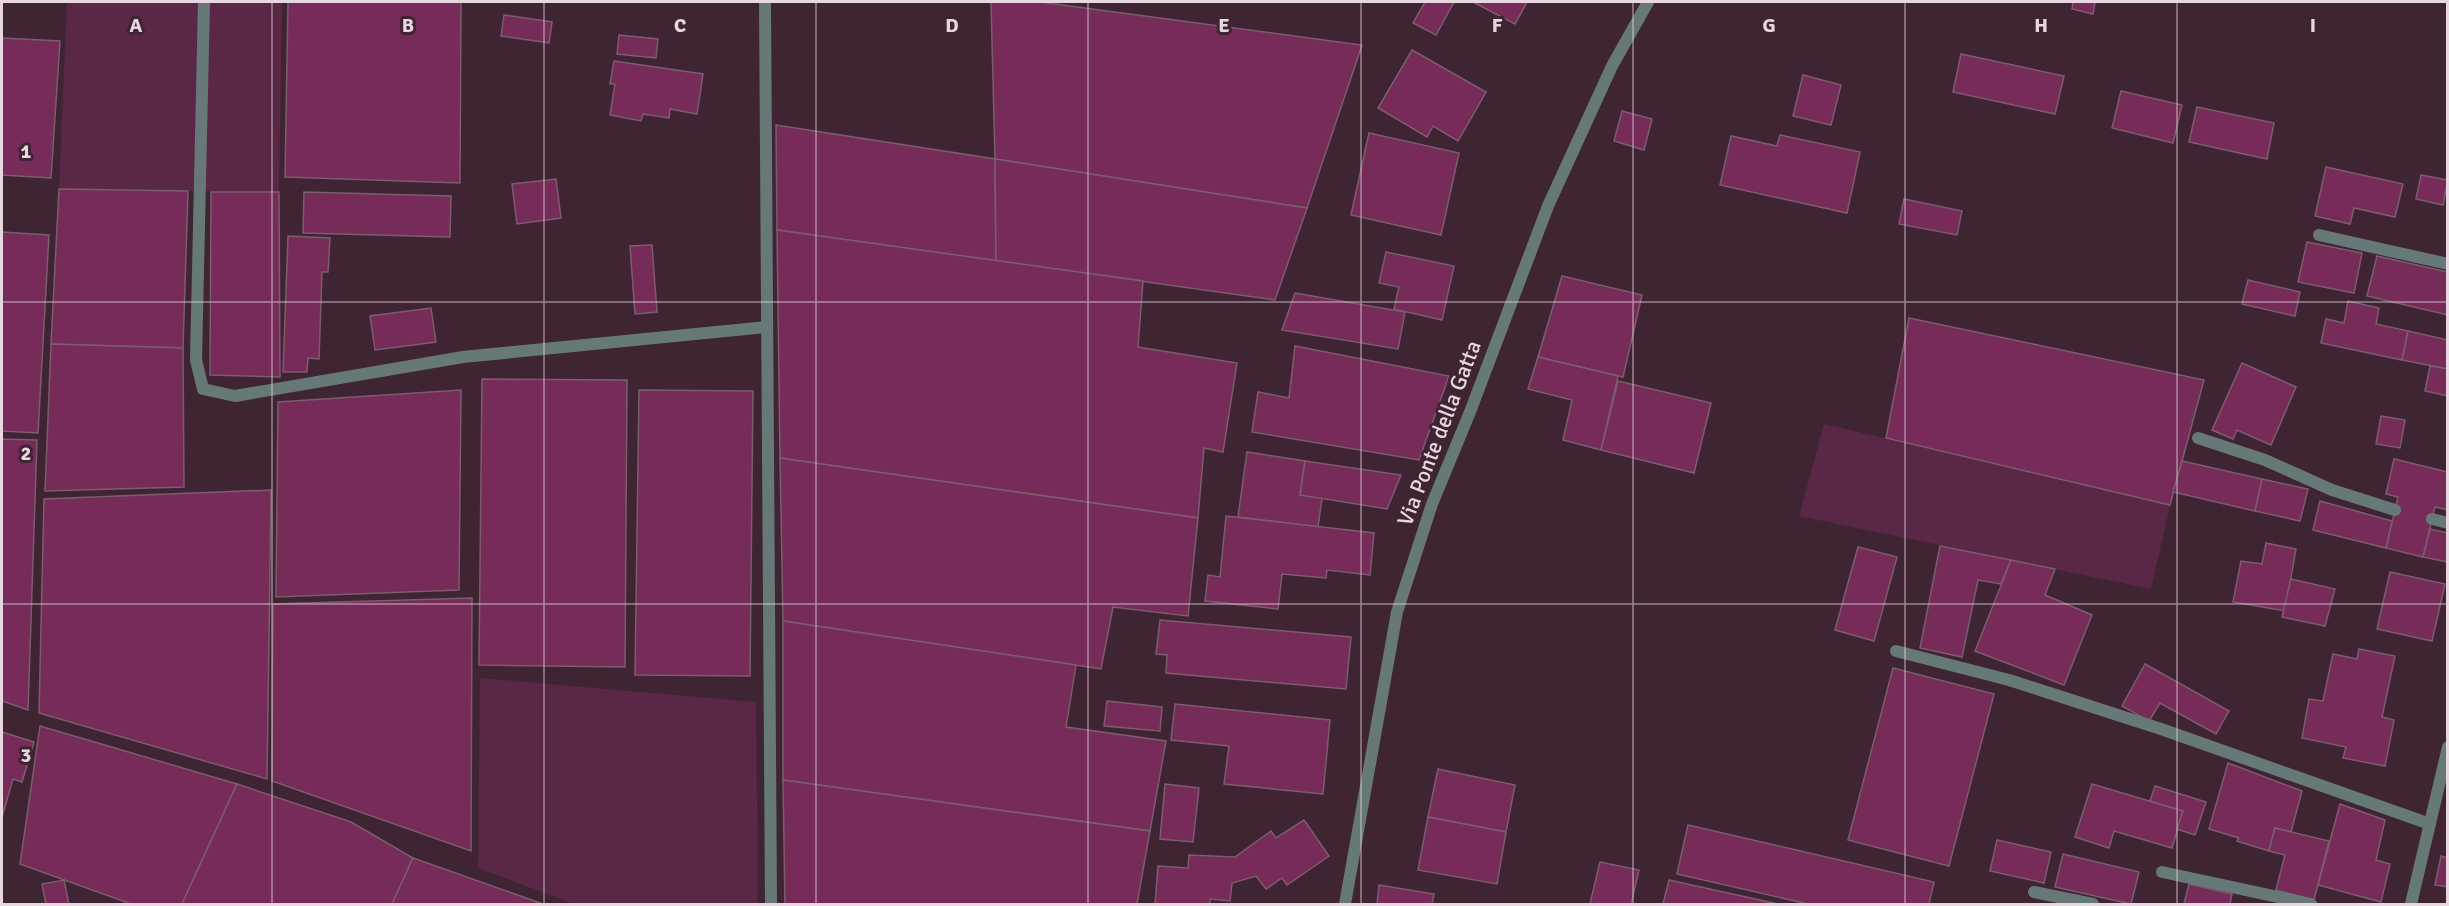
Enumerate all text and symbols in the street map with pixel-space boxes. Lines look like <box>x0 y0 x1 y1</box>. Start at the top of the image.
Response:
text: A <box>130 13 143 38</box>
text: B <box>402 13 414 38</box>
text: C <box>674 13 686 38</box>
text: D <box>945 13 959 38</box>
text: E <box>1218 13 1230 38</box>
text: F <box>1492 13 1503 38</box>
text: G <box>1762 13 1776 38</box>
text: H <box>2034 13 2048 38</box>
text: I <box>2310 13 2316 38</box>
text: 1 <box>21 139 32 164</box>
street label: Via Ponte della Gatta <box>1391 337 1487 529</box>
text: 2 <box>21 441 31 466</box>
text: 3 <box>21 743 31 768</box>

